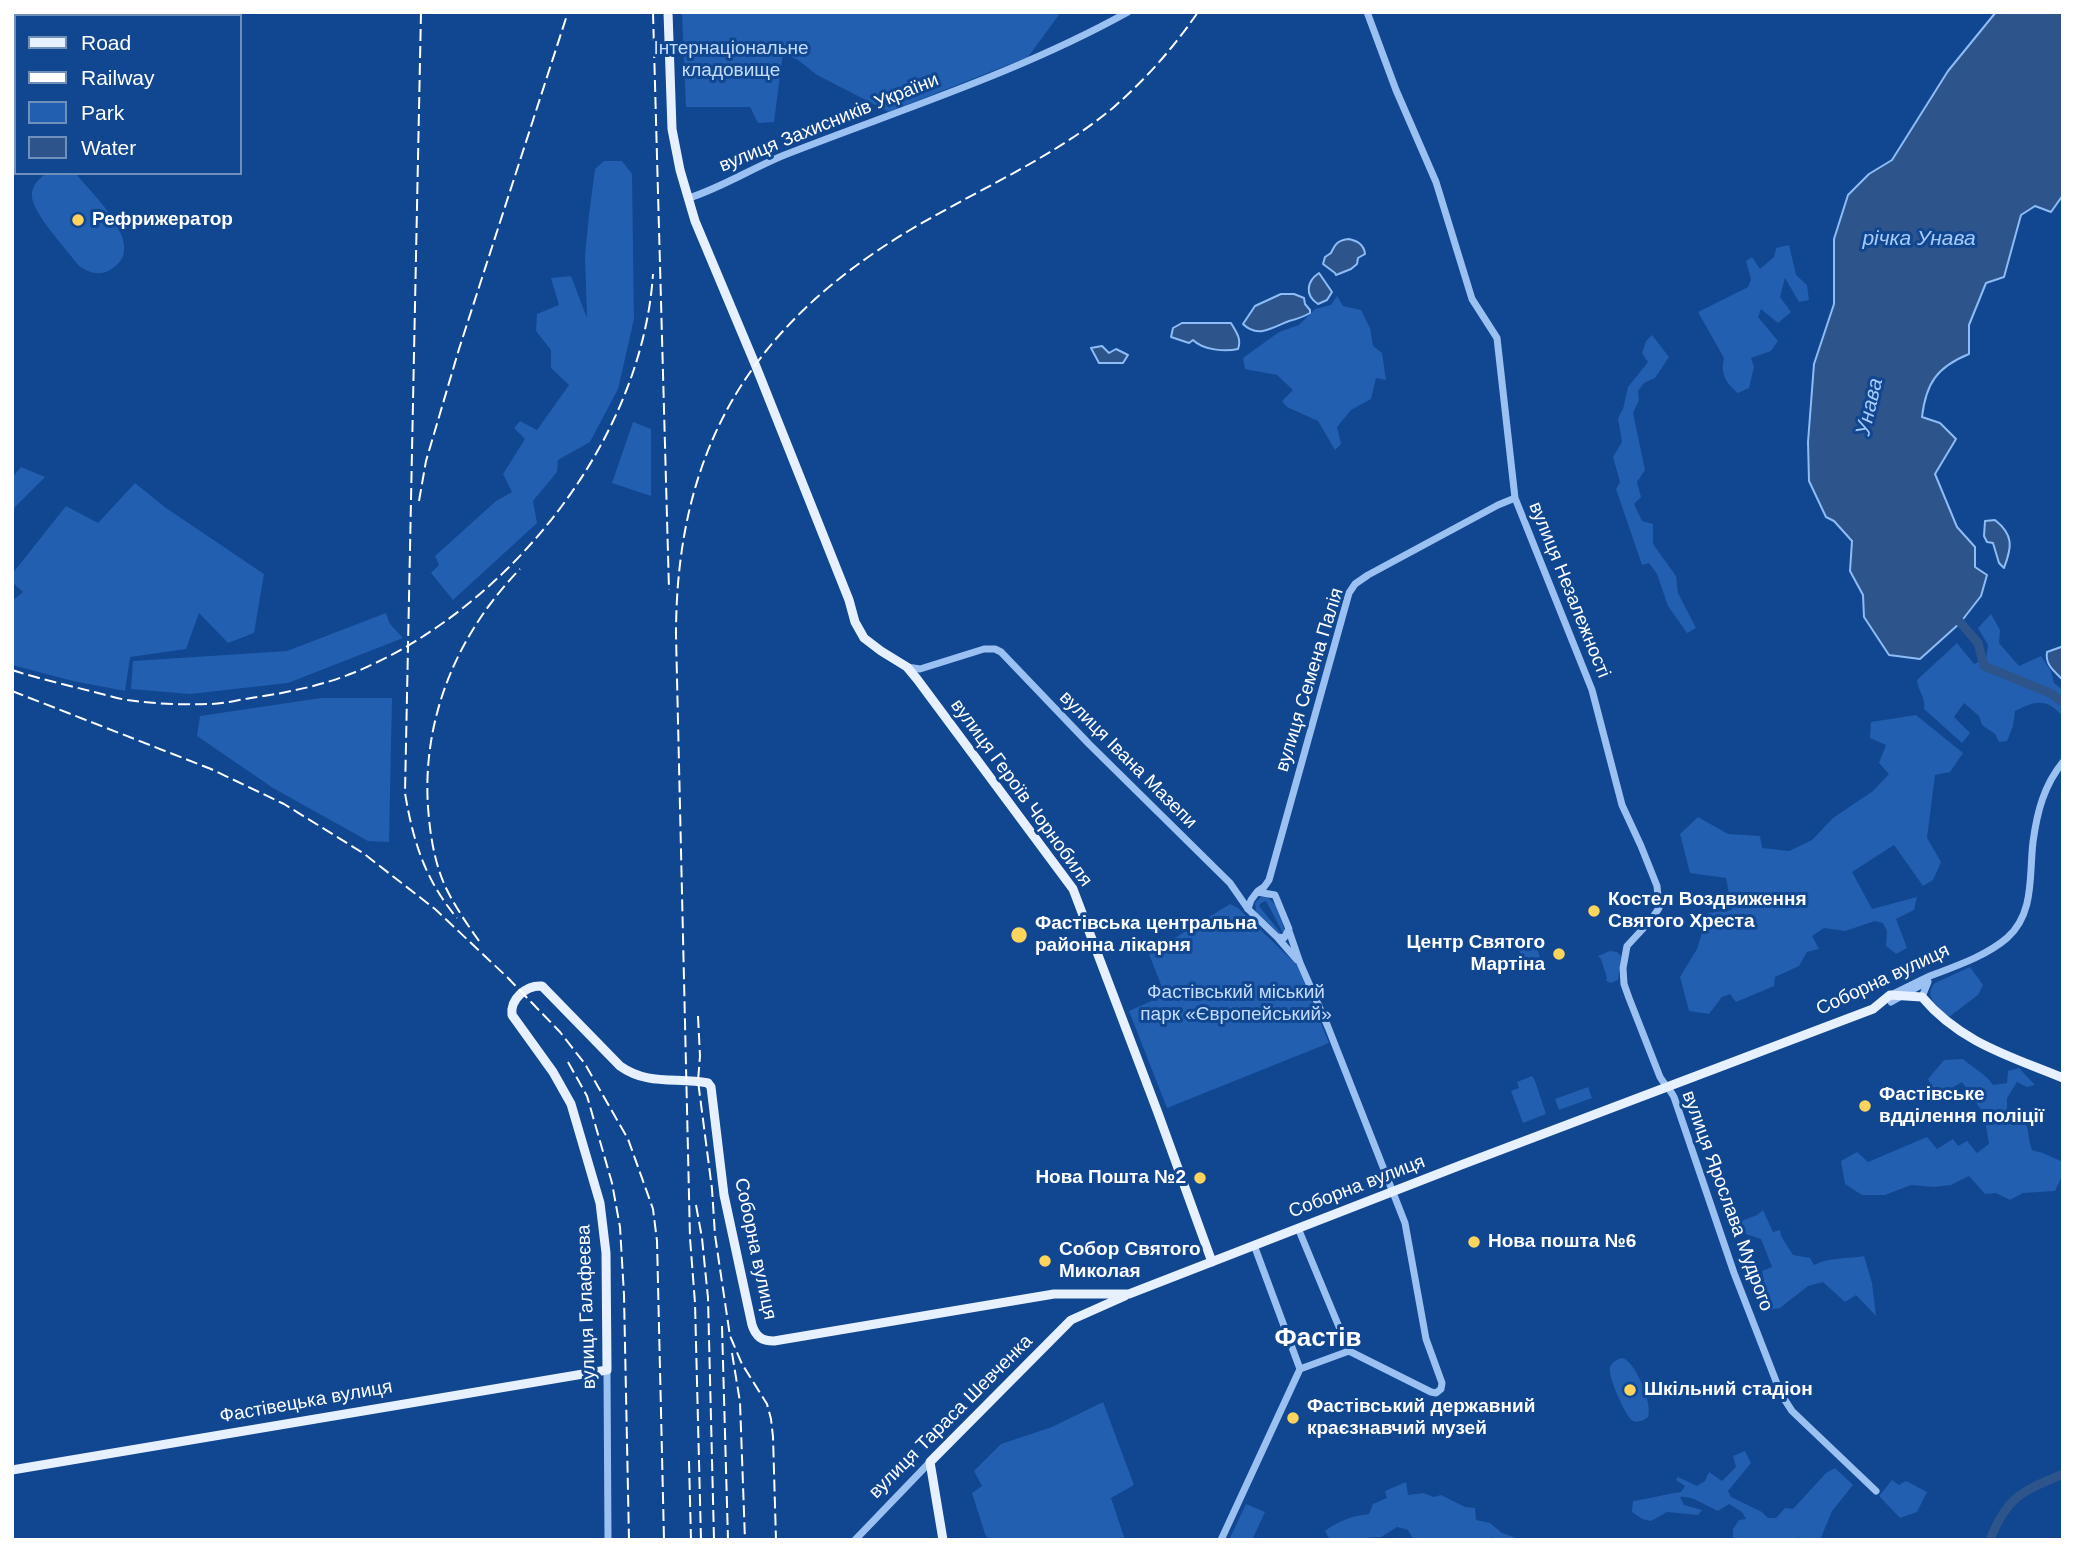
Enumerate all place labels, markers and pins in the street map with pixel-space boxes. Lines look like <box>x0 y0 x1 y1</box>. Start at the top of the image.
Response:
place label: Рефрижератор <box>92 209 233 231</box>
marker: Рефрижератор <box>70 212 86 228</box>
place label: Костел Воздвиження Святого Хреста <box>1608 889 1807 933</box>
marker: Костел Воздвиження Святого Хреста <box>1586 903 1602 919</box>
place label: Фастівська центральна районна лікарня <box>1035 913 1257 957</box>
marker: Фастівська центральна районна лікарня <box>1009 925 1029 945</box>
place label: Центр Святого Мартіна <box>1406 932 1545 976</box>
marker: Центр Святого Мартіна <box>1551 946 1567 962</box>
place label: Фастівське вдділення поліції <box>1879 1084 2044 1128</box>
marker: Фастівське вдділення поліції <box>1857 1098 1873 1114</box>
place label: Нова Пошта №2 <box>1035 1167 1186 1189</box>
marker: Нова Пошта №2 <box>1192 1170 1208 1186</box>
place label: Нова пошта №6 <box>1488 1231 1636 1253</box>
marker: Нова пошта №6 <box>1466 1234 1482 1250</box>
place label: Собор Святого Миколая <box>1059 1239 1201 1283</box>
marker: Собор Святого Миколая <box>1037 1253 1053 1269</box>
place label: Шкільний стадіон <box>1644 1379 1813 1401</box>
marker: Шкільний стадіон <box>1622 1382 1638 1398</box>
place label: Фастівський державний краєзнавчий музей <box>1307 1396 1535 1440</box>
marker: Фастівський державний краєзнавчий музей <box>1285 1410 1301 1426</box>

